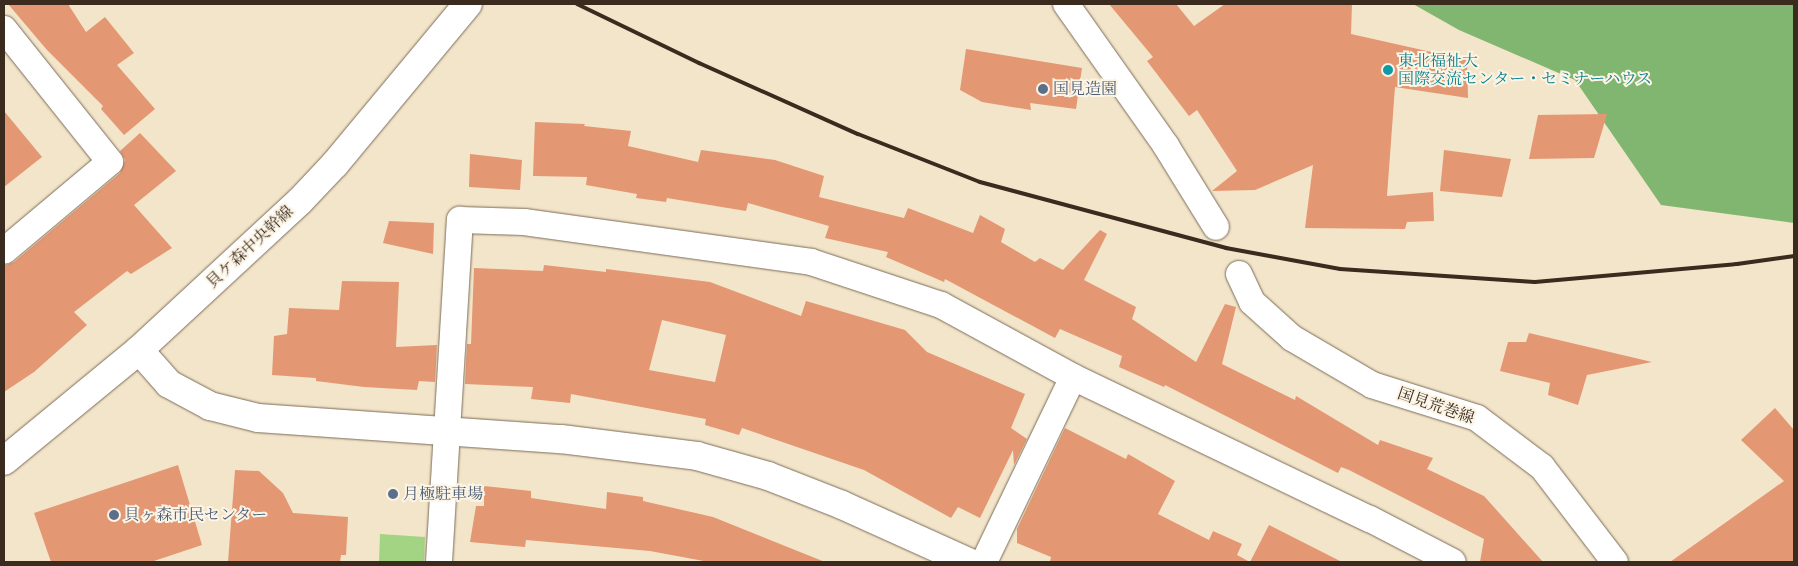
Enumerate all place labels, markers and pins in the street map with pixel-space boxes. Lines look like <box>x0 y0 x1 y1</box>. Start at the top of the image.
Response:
place label: 東北福祉大 国際交流センター・セミナーハウス <box>1398 51 1654 89</box>
marker: 東北福祉大 国際交流センター・セミナーハウス <box>1382 64 1394 76</box>
place label: 国見造園 <box>1053 79 1117 99</box>
marker: 国見造園 <box>1037 83 1049 95</box>
place label: 月極駐車場 <box>403 484 483 504</box>
marker: 月極駐車場 <box>387 488 399 500</box>
place label: 貝ヶ森市民センター <box>124 505 268 525</box>
marker: 貝ヶ森市民センター <box>108 509 120 521</box>

